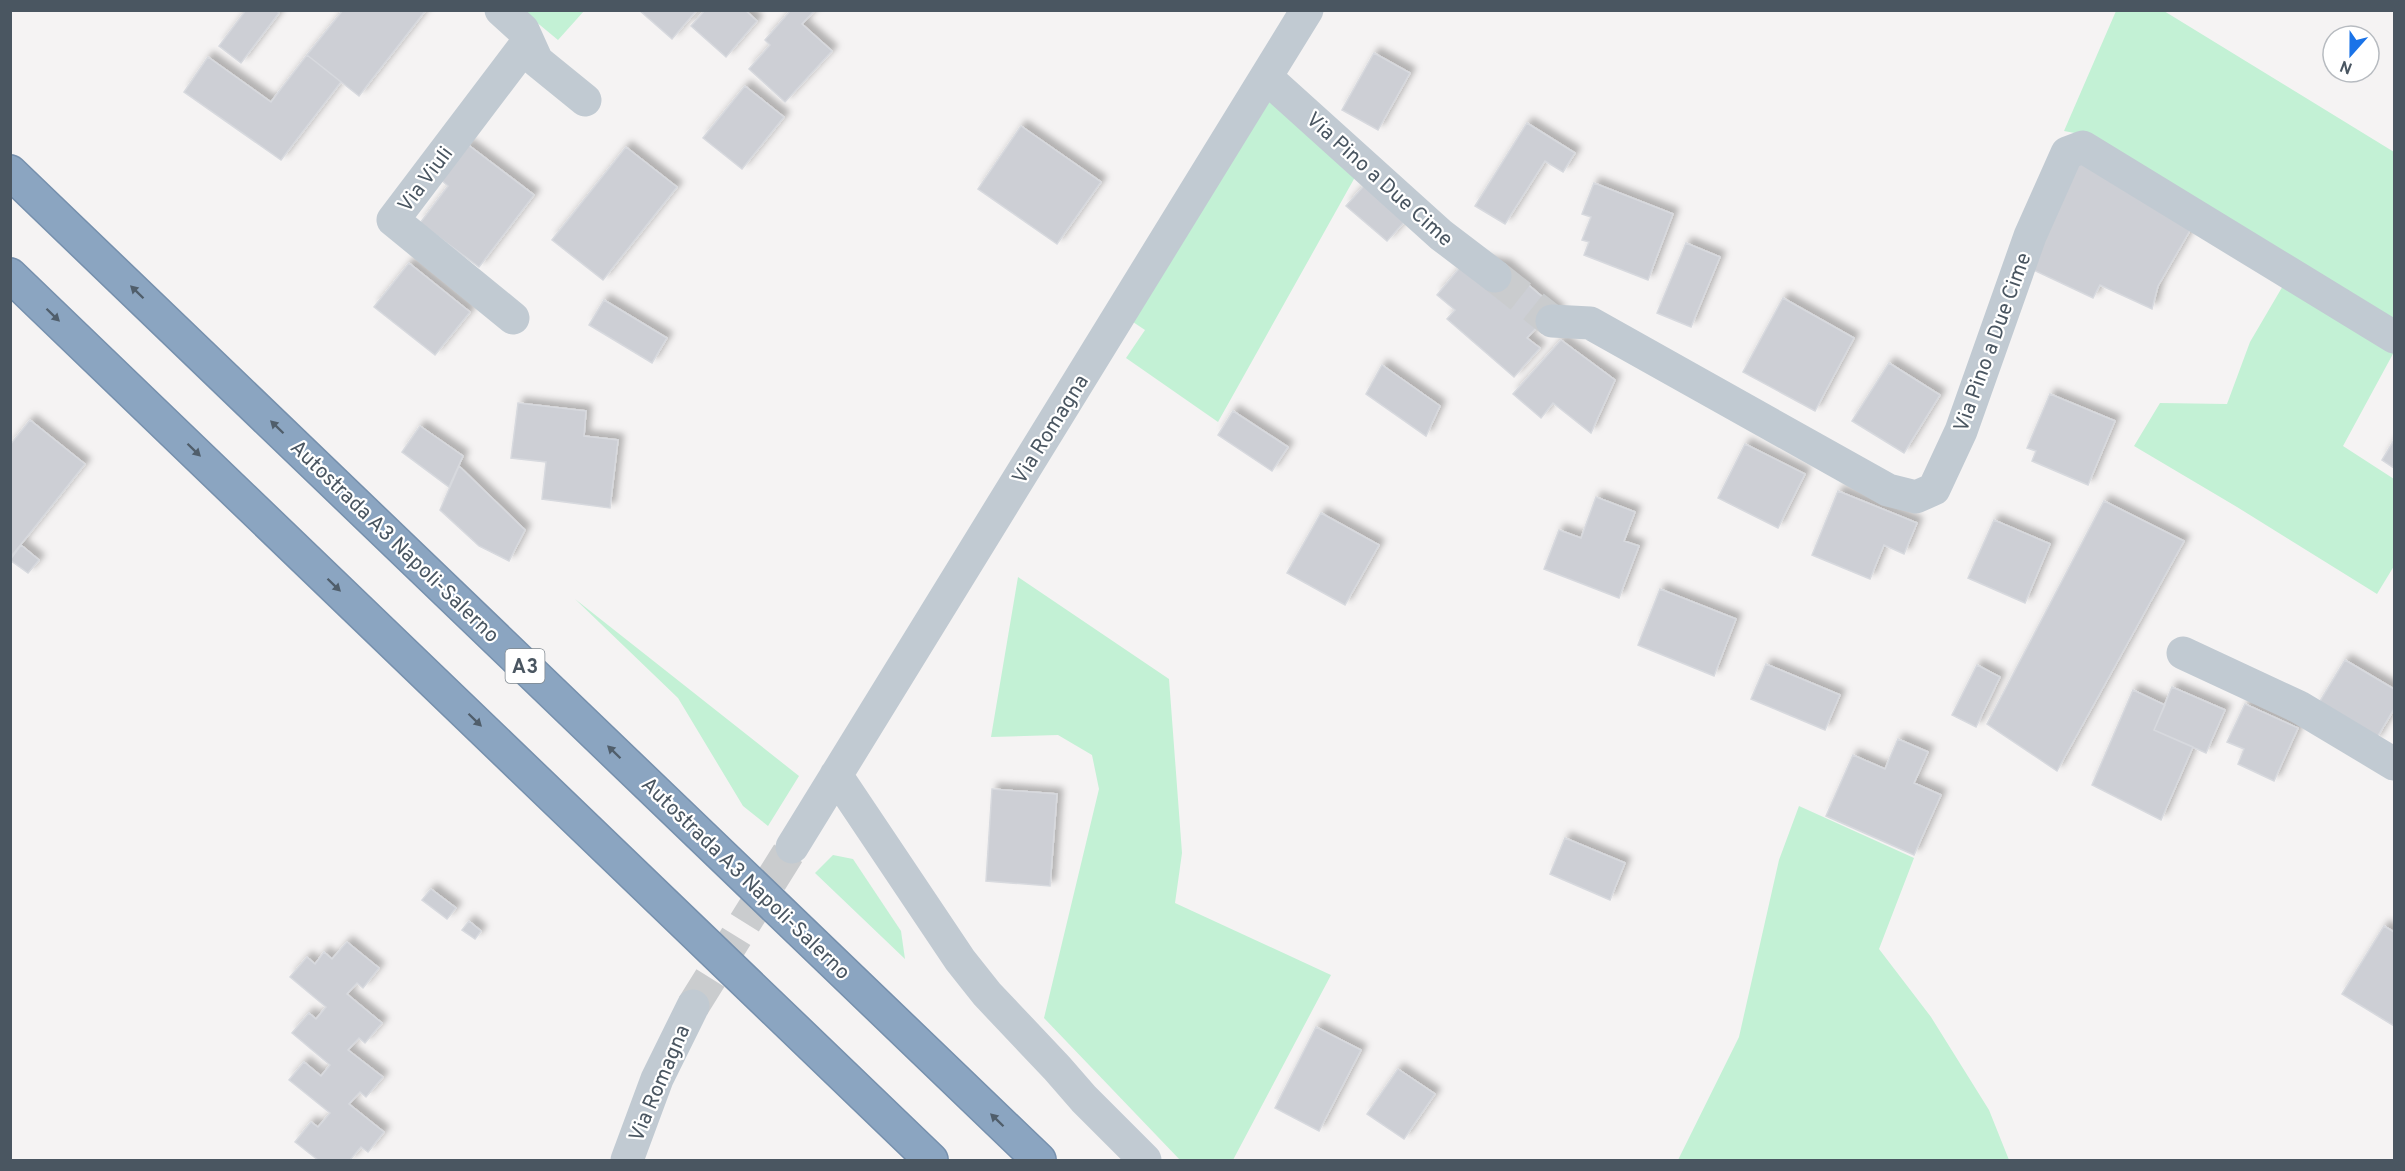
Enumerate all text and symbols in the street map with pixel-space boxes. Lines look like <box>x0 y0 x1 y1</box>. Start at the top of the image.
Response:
north arrow <box>2321 24 2381 84</box>
text: N <box>2337 55 2355 78</box>
street label: Via Pino a Due Cime <box>1300 107 1458 253</box>
street label: Via Viuli <box>393 141 460 218</box>
street label: Via Pino a Due Cime <box>1948 249 2038 436</box>
one-way arrow <box>129 285 144 299</box>
one-way arrow <box>45 308 60 322</box>
street label: Via Romagna <box>1007 370 1096 490</box>
one-way arrow <box>270 420 285 434</box>
street label: Autostrada A3 Napoli-Salerno <box>284 435 504 649</box>
one-way arrow <box>186 443 201 457</box>
one-way arrow <box>327 578 342 592</box>
road number: A3 <box>506 649 544 683</box>
one-way arrow <box>467 713 481 727</box>
one-way arrow <box>607 745 622 759</box>
street label: Autostrada A3 Napoli-Salerno <box>635 772 855 986</box>
street label: Via Romagna <box>624 1021 697 1146</box>
one-way arrow <box>991 1113 1005 1127</box>

